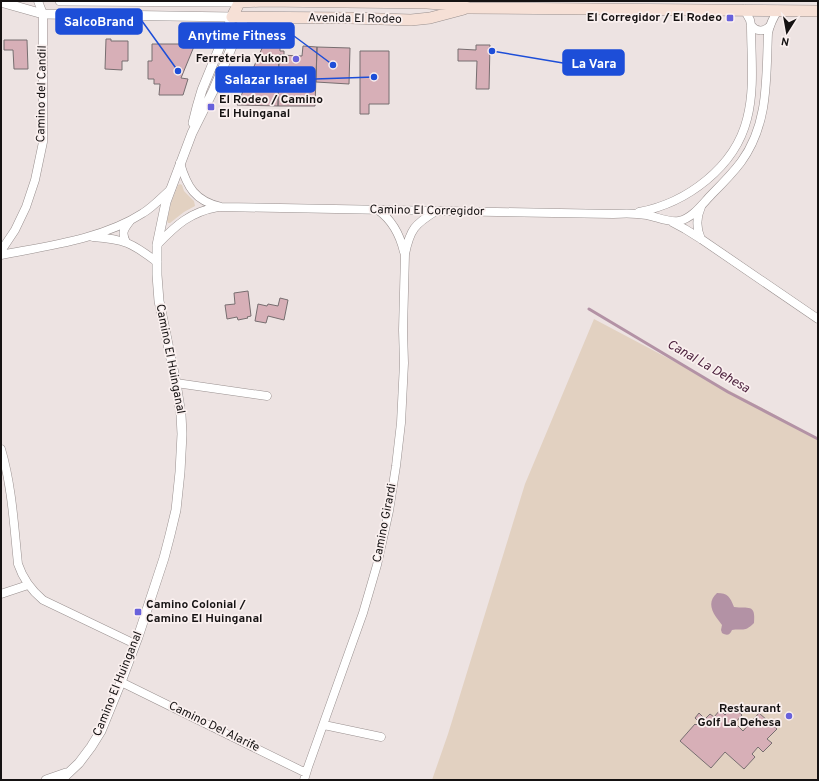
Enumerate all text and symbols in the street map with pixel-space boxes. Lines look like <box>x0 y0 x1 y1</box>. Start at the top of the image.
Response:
callout: SalcoBrand <box>56 9 142 34</box>
street label: Avenida El Rodeo <box>308 10 402 28</box>
place label: El Corregidor / El Rodeo <box>587 10 722 26</box>
north arrow <box>767 12 807 52</box>
marker: El Corregidor / El Rodeo <box>725 13 735 23</box>
text: SalcoBrand <box>64 15 134 31</box>
callout: Anytime Fitness <box>179 23 294 48</box>
text: Anytime Fitness <box>188 29 286 45</box>
text: N <box>780 33 790 48</box>
street label: Camino del Candil <box>33 45 51 143</box>
callout: La Vara <box>563 50 624 75</box>
place label: Ferreteria Yukon <box>196 51 288 67</box>
marker: Ferreteria Yukon <box>291 54 301 64</box>
text: La Vara <box>571 57 617 73</box>
callout: Salazar Israel <box>216 67 315 92</box>
text: Salazar Israel <box>224 73 308 89</box>
place label: El Rodeo / Camino El Huinganal <box>219 92 323 122</box>
marker: El Rodeo / Camino El Huinganal <box>206 102 216 112</box>
street label: Camino El Corregidor <box>369 202 485 220</box>
street label: Camino El Huinganal <box>151 303 189 415</box>
water label: Canal La Dehesa <box>664 337 752 397</box>
street label: Camino Girardi <box>369 482 401 564</box>
place label: Camino Colonial / Camino El Huinganal <box>146 597 263 627</box>
marker: Camino Colonial / Camino El Huinganal <box>133 607 143 617</box>
street label: Camino El Huinganal <box>90 629 146 739</box>
street label: Camino Del Alarife <box>166 698 262 756</box>
place label: Restaurant Golf La Dehesa <box>697 701 781 731</box>
marker: Restaurant Golf La Dehesa <box>784 711 794 721</box>

